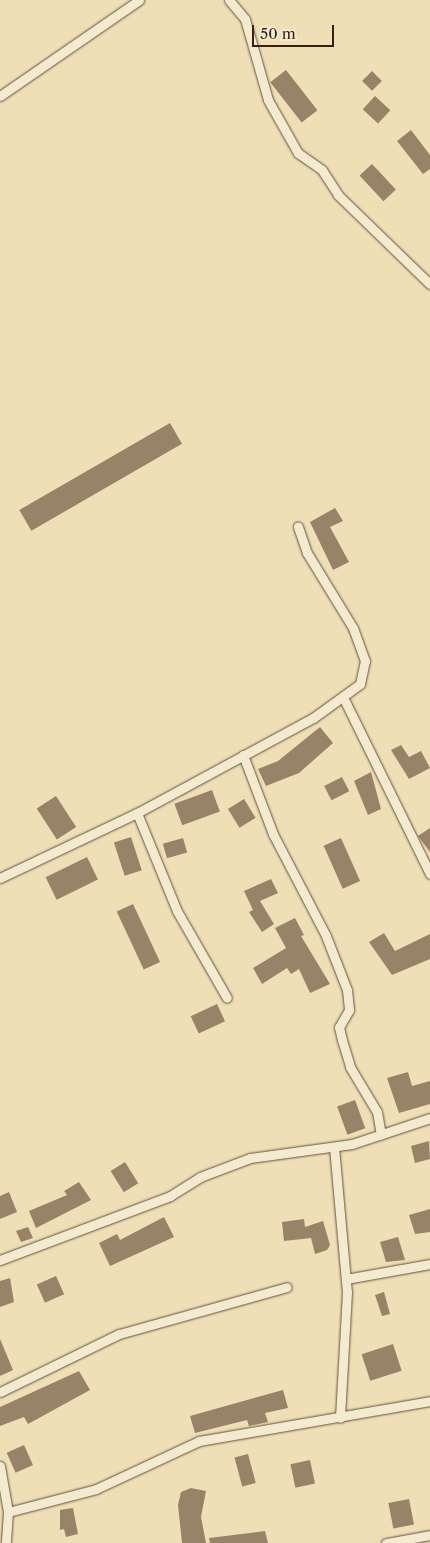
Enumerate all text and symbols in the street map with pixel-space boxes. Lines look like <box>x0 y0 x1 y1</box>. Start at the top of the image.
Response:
scale bar <box>255 15 338 47</box>
text: 50 m <box>260 24 296 43</box>

